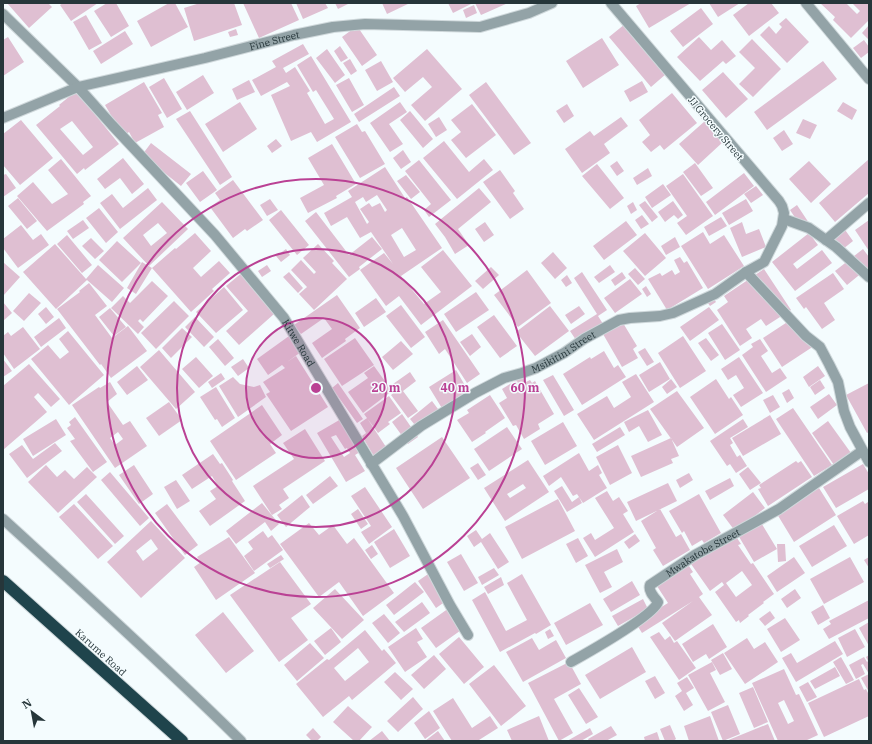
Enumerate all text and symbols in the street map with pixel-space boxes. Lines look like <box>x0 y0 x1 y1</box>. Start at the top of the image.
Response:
street label: Fine Street <box>248 28 301 53</box>
street label: JJ Grocery Street <box>685 94 746 163</box>
street label: Kitwe Road <box>279 317 318 369</box>
street label: Msikitini Street <box>530 328 598 376</box>
text: 20 m <box>372 380 401 395</box>
text: 40 m <box>441 380 470 395</box>
text: 60 m <box>511 380 540 395</box>
centre of rings <box>309 381 323 395</box>
street label: Mwakatobe Street <box>663 525 743 580</box>
street label: Karume Road <box>72 626 129 679</box>
north arrow <box>12 692 52 732</box>
text: N <box>19 695 34 712</box>

